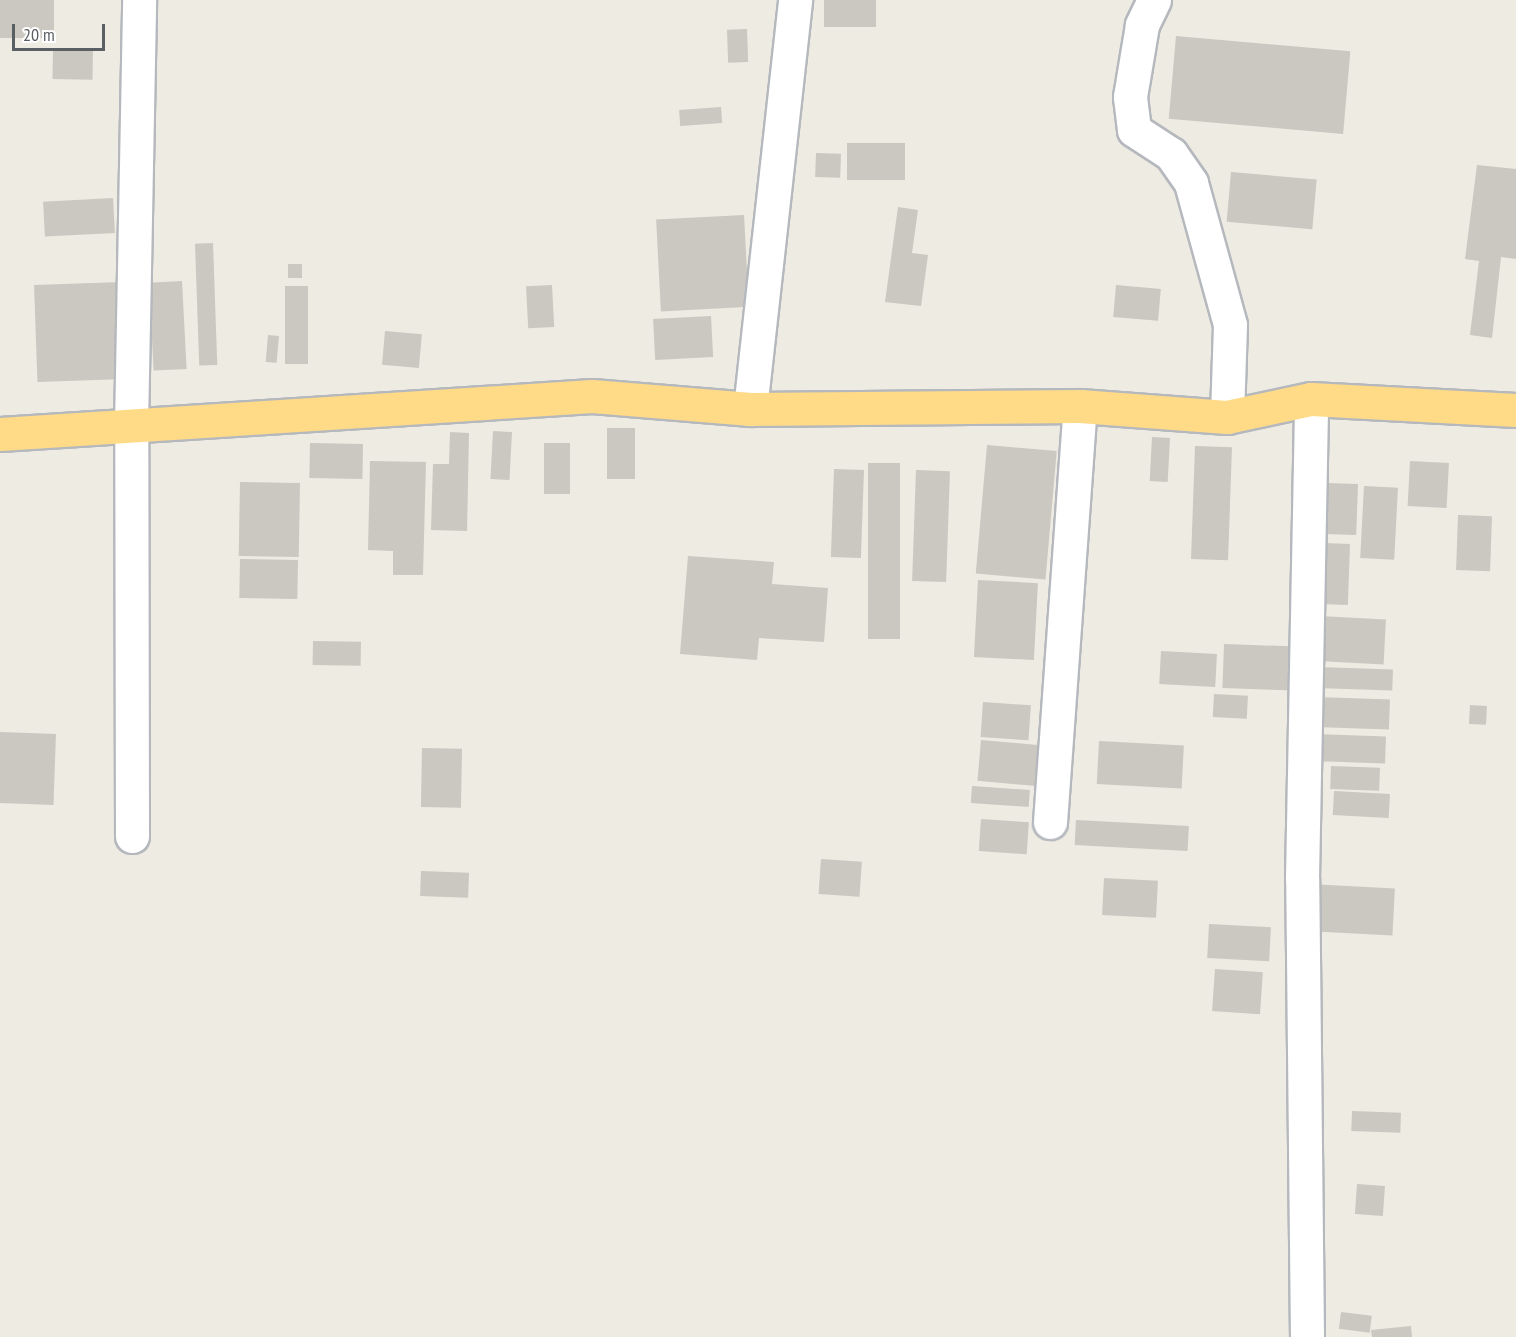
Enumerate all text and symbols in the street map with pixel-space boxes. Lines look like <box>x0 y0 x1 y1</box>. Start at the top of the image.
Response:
scale bar <box>15 12 108 50</box>
text: 20 m <box>23 23 55 46</box>

